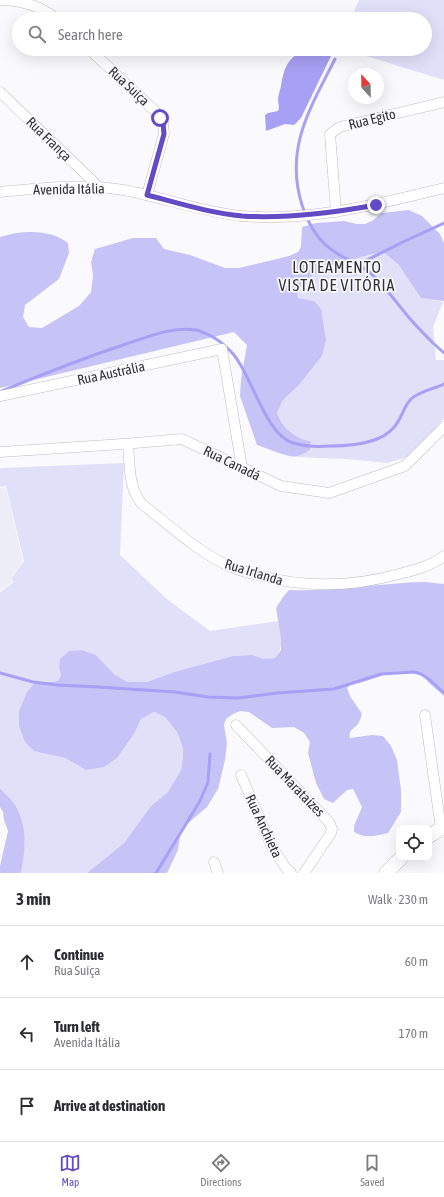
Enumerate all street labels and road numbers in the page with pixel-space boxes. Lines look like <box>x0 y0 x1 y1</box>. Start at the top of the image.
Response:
street label: Rua Suíça <box>105 63 153 109</box>
street label: Rua Egito <box>347 105 397 133</box>
street label: Rua França <box>23 114 75 164</box>
street label: Avenida Itália <box>33 180 105 198</box>
street label: Rua Austrália <box>76 358 146 388</box>
street label: Rua Canadá <box>201 442 263 484</box>
street label: Rua Irlanda <box>223 556 285 588</box>
street label: Rua Marataízes <box>262 752 328 820</box>
street label: Rua Anchieta <box>242 792 286 860</box>

